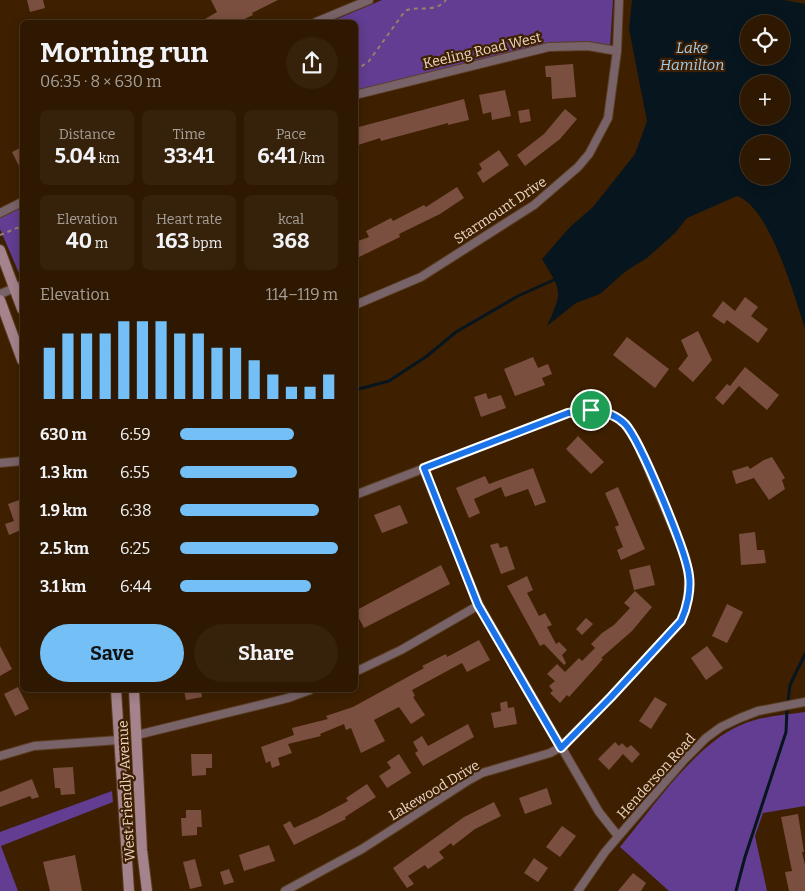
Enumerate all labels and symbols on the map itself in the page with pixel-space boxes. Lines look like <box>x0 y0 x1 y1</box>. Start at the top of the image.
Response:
street label: Keeling Road West <box>421 29 543 72</box>
water label: Lake Hamilton <box>660 39 724 74</box>
street label: Starmount Drive <box>451 173 550 248</box>
pin <box>570 389 612 431</box>
street label: West Friendly Avenue <box>114 720 139 862</box>
street label: Henderson Road <box>614 730 699 822</box>
street label: Lakewood Drive <box>386 757 483 824</box>

